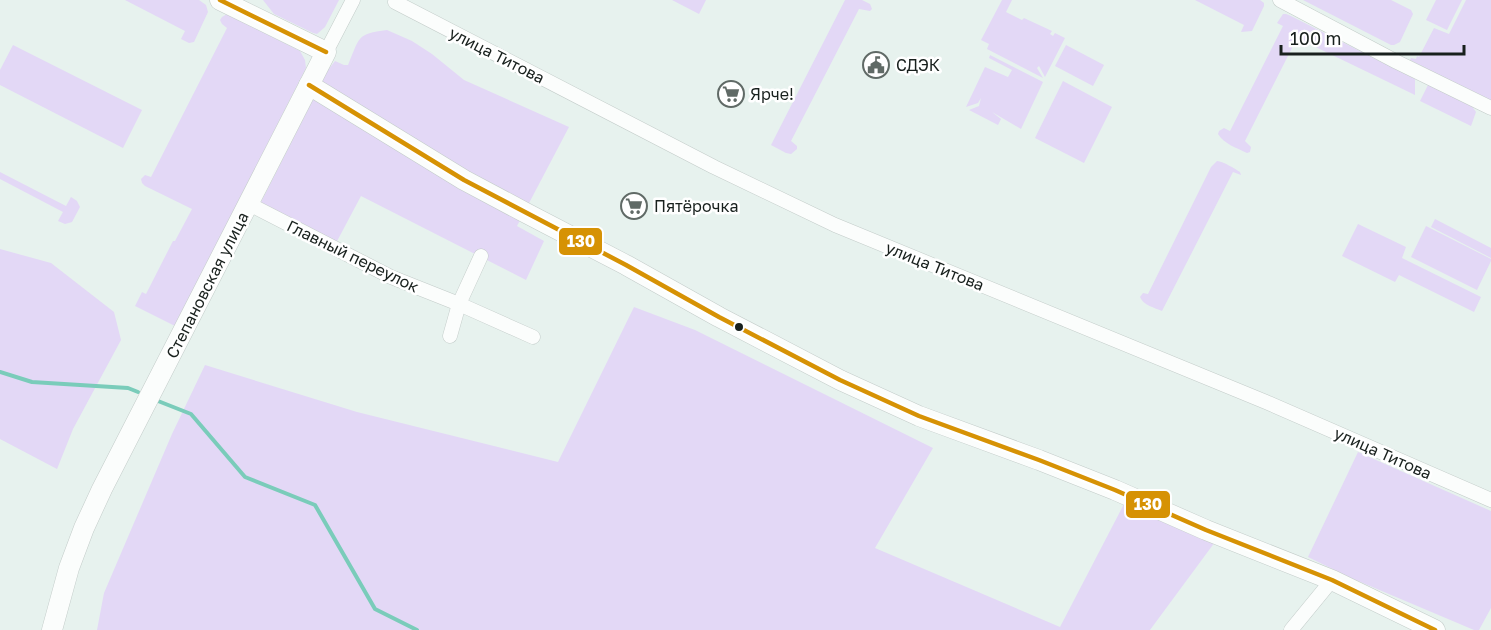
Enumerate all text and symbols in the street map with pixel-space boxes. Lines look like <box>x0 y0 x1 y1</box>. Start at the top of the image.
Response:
scale bar <box>1281 18 1464 56</box>
street label: улица Титова <box>446 22 548 88</box>
text: 100 m <box>1290 27 1341 49</box>
public building icon: СДЭК <box>861 50 891 80</box>
place label: СДЭК <box>896 55 940 75</box>
supermarket icon: Ярче! <box>716 79 746 109</box>
place label: Ярче! <box>750 84 794 104</box>
supermarket icon: Пятёрочка <box>619 191 649 221</box>
place label: Пятёрочка <box>654 196 738 216</box>
street label: Степановская улица <box>161 208 253 362</box>
street label: Главный переулок <box>284 215 422 297</box>
line badge: 130 <box>558 227 603 256</box>
text: 130 <box>567 231 595 251</box>
street label: улица Титова <box>883 237 987 295</box>
unlabelled marker <box>733 321 745 333</box>
street label: улица Титова <box>1331 423 1435 483</box>
line badge: 130 <box>1125 490 1171 519</box>
text: 130 <box>1134 494 1162 514</box>

